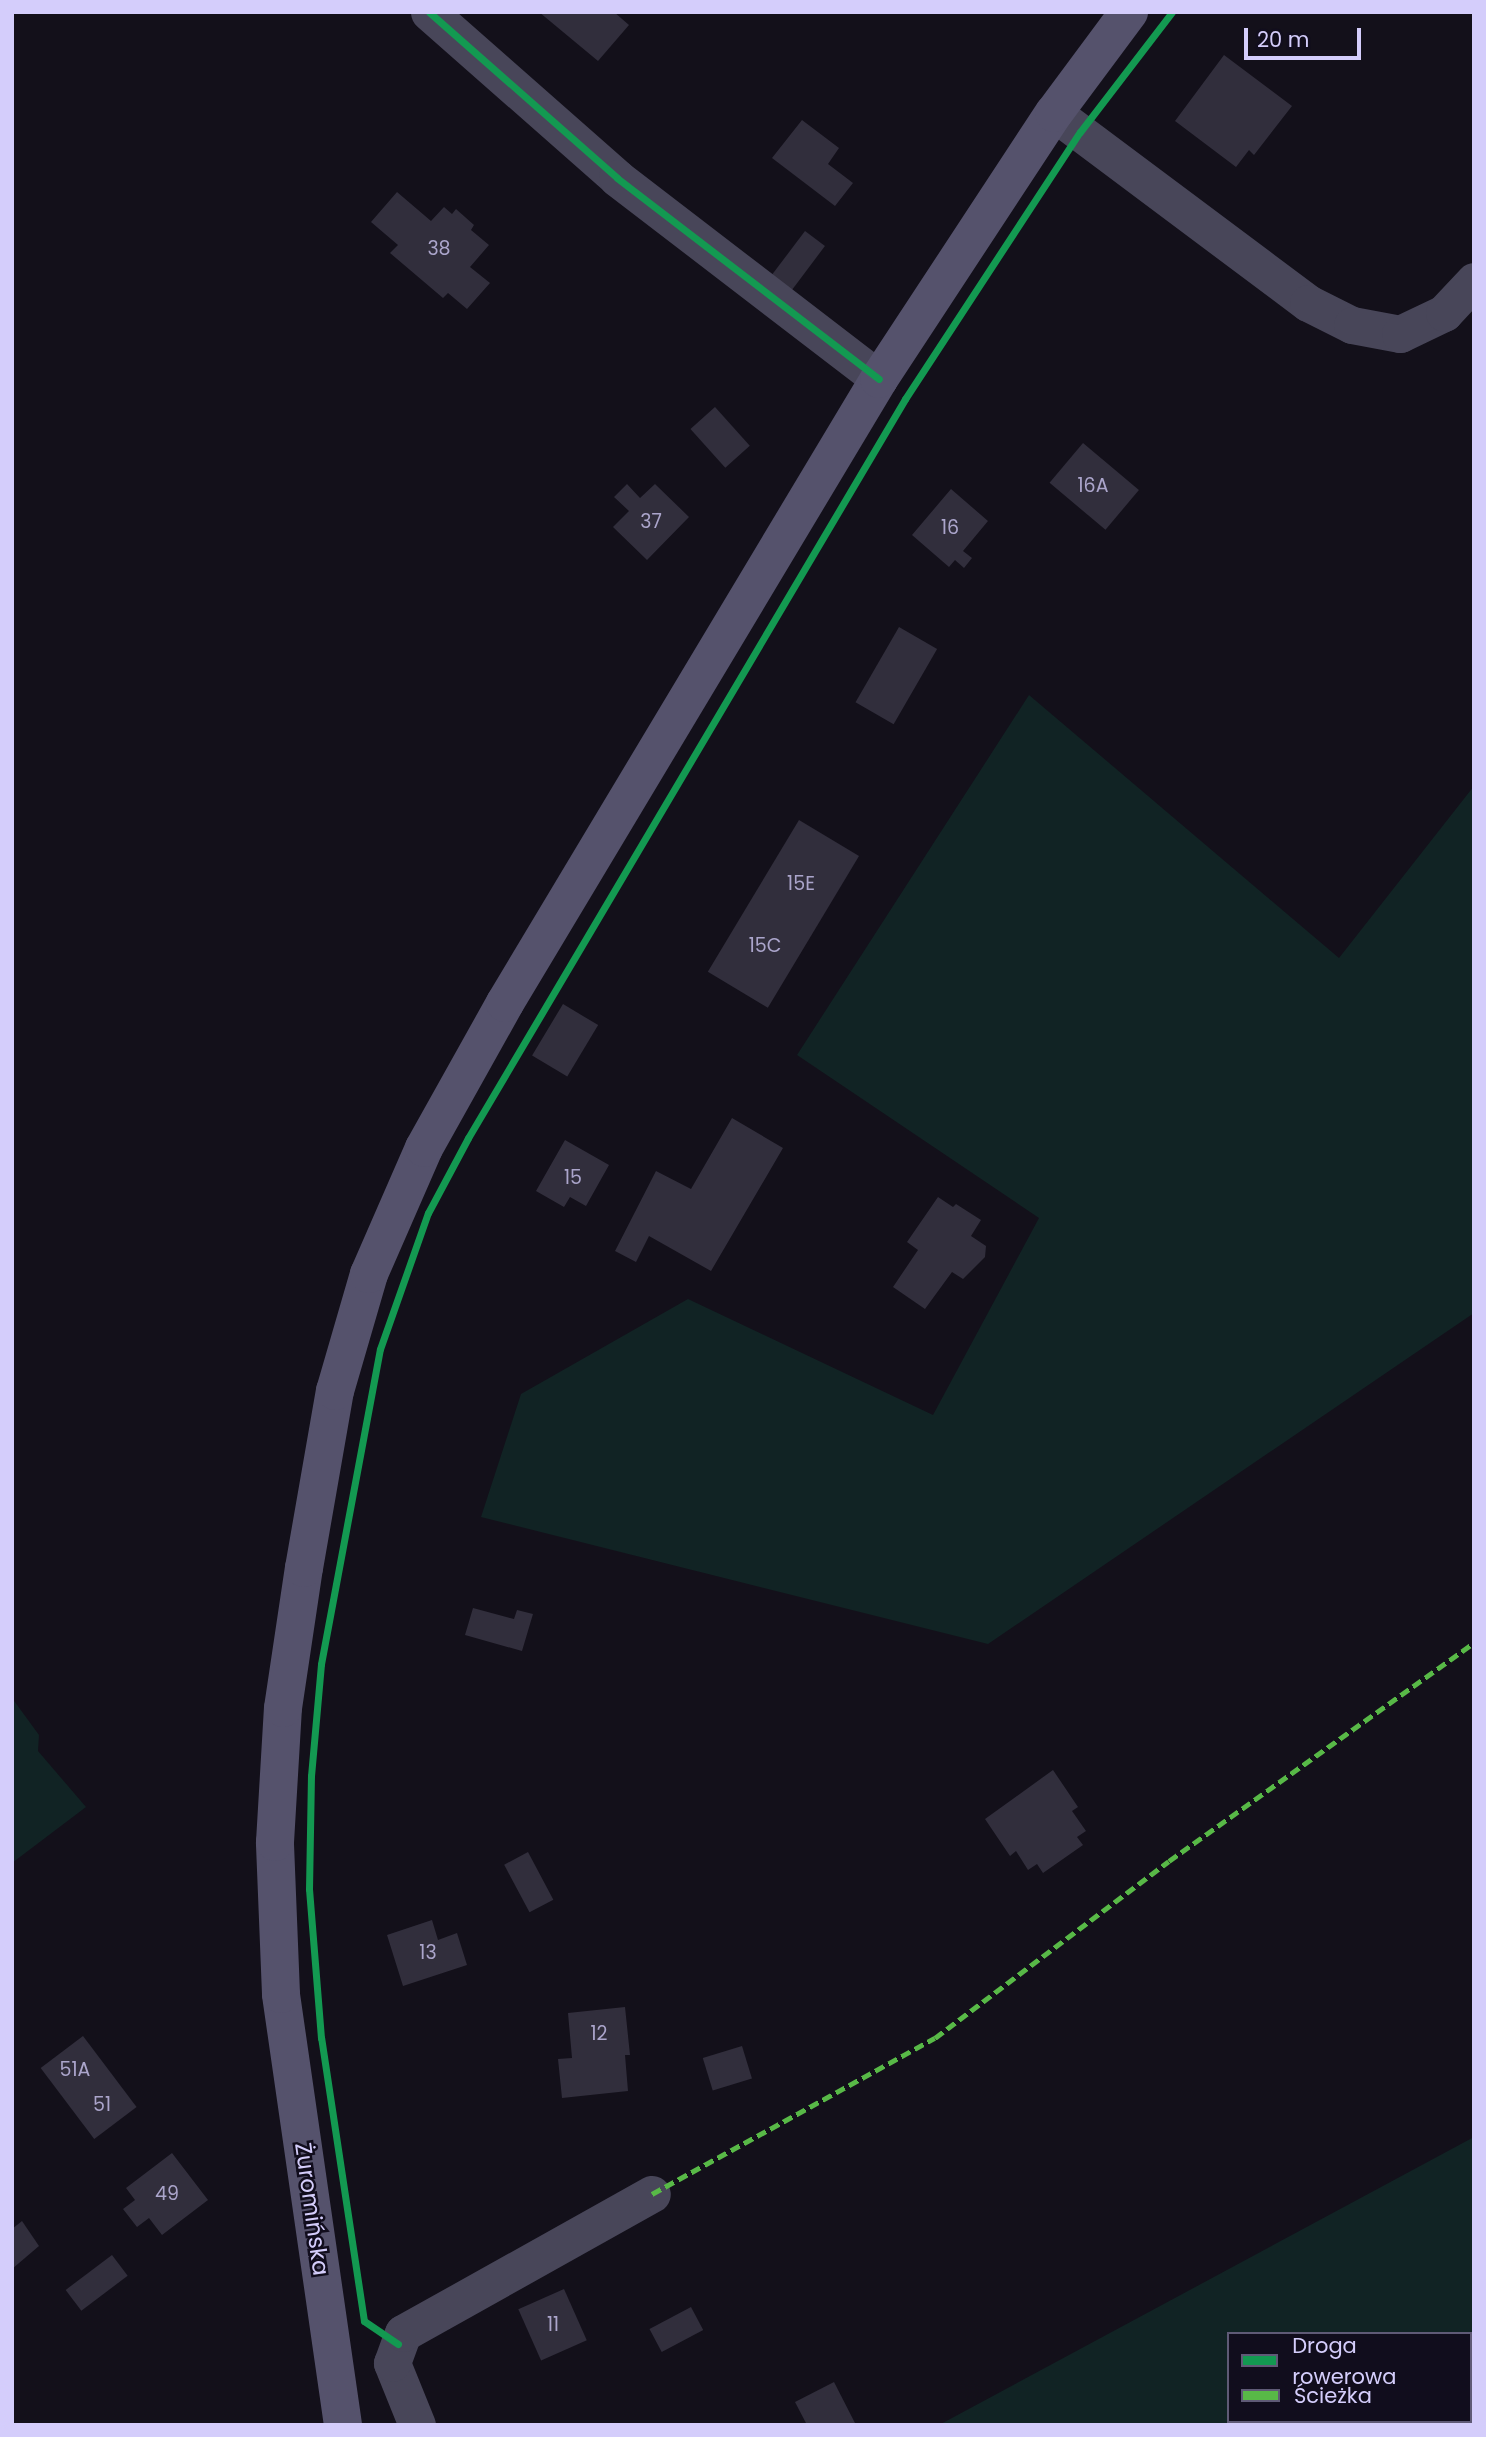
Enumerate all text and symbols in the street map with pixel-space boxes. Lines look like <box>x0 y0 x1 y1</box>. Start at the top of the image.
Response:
scale bar <box>1248 14 1365 58</box>
text: 20 m <box>1257 25 1310 54</box>
house number: 38 <box>427 238 451 260</box>
house number: 16A <box>1078 475 1108 497</box>
house number: 37 <box>640 511 662 533</box>
house number: 16 <box>941 517 959 539</box>
house number: 15E <box>787 873 815 895</box>
house number: 15C <box>749 935 781 957</box>
house number: 15 <box>564 1167 582 1189</box>
house number: 13 <box>419 1942 437 1964</box>
house number: 12 <box>590 2023 608 2045</box>
house number: 51A <box>60 2059 90 2081</box>
house number: 51 <box>93 2094 111 2116</box>
street label: Żuromińska <box>289 2141 335 2277</box>
house number: 49 <box>155 2183 179 2205</box>
house number: 11 <box>547 2314 559 2336</box>
text: Droga rowerowa <box>1292 2331 1396 2391</box>
legend <box>1227 2332 1472 2423</box>
text: Ścieżka <box>1294 2381 1372 2410</box>

